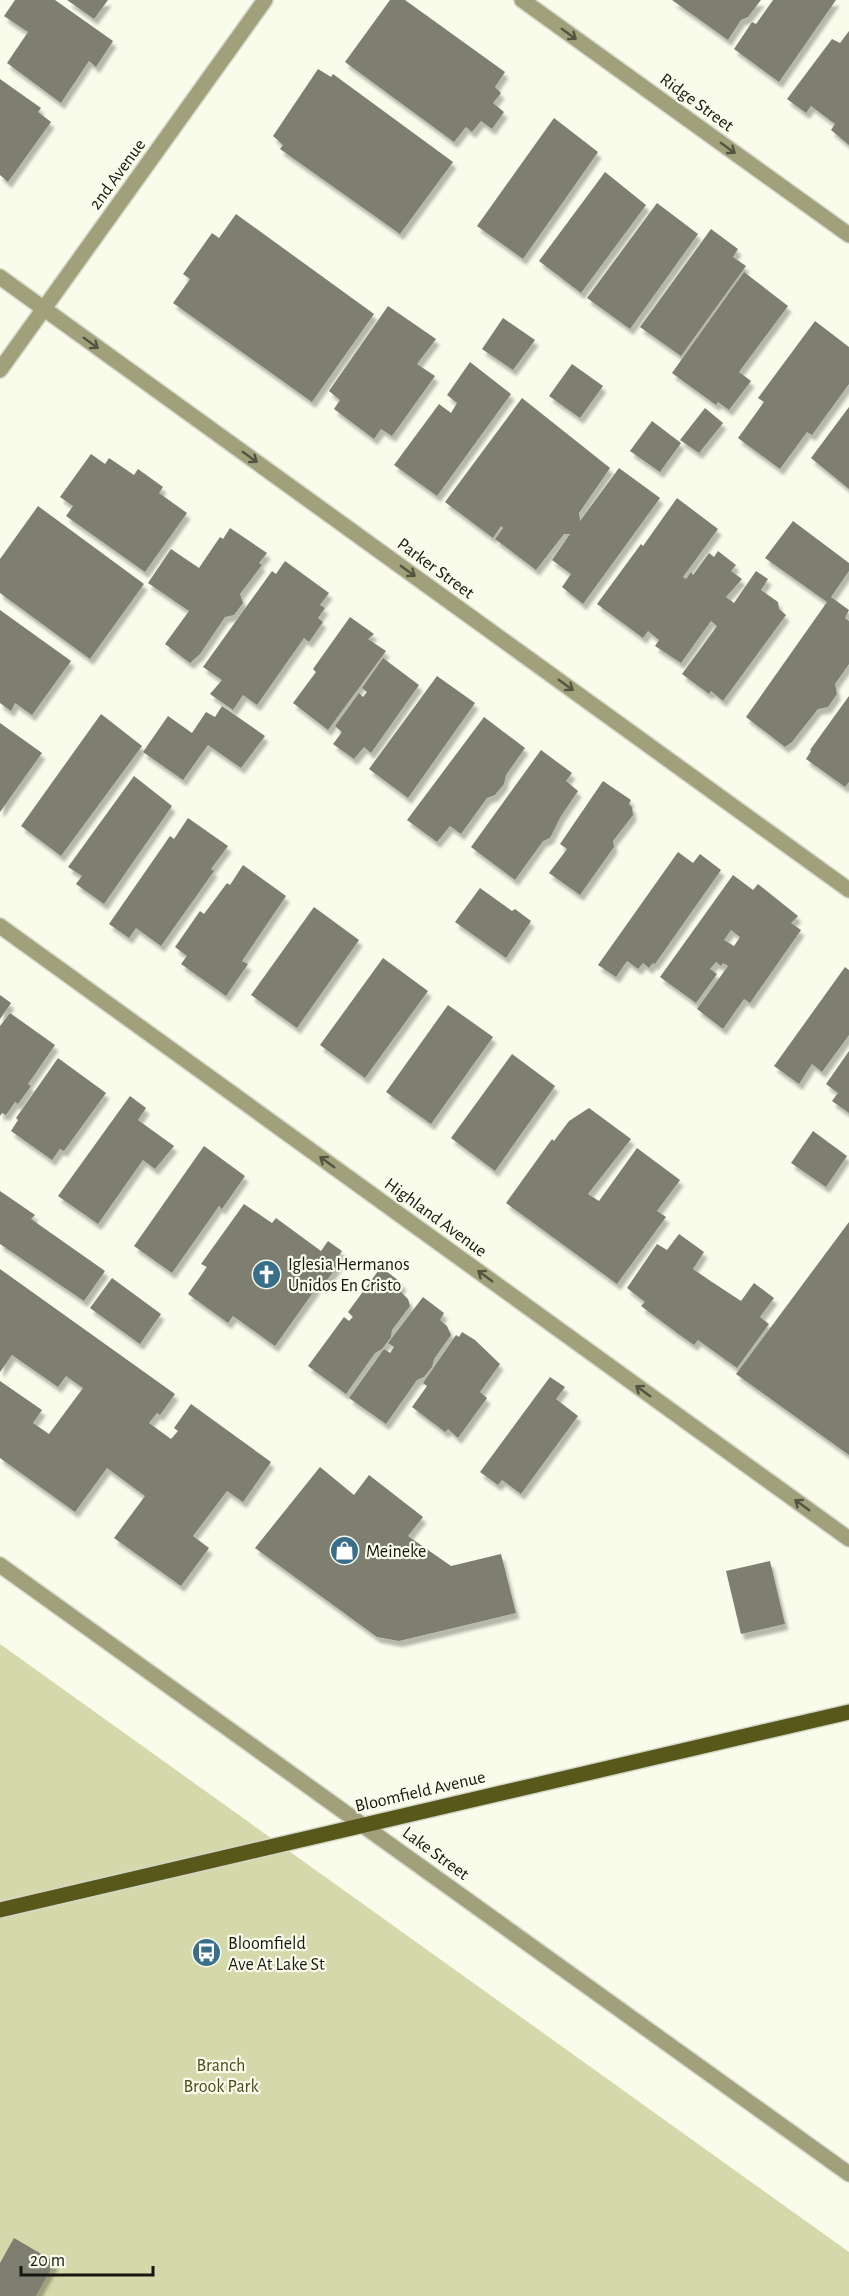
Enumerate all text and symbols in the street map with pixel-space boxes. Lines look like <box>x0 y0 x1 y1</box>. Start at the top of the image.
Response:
one-way arrow <box>561 28 577 40</box>
street label: Ridge Street <box>656 70 737 136</box>
street label: 2nd Avenue <box>86 136 149 213</box>
one-way arrow <box>719 142 735 154</box>
one-way arrow <box>83 337 99 349</box>
one-way arrow <box>241 451 257 463</box>
street label: Parker Street <box>394 535 477 603</box>
one-way arrow <box>399 565 415 577</box>
one-way arrow <box>557 679 573 691</box>
one-way arrow <box>320 1156 336 1168</box>
street label: Highland Avenue <box>381 1175 490 1261</box>
place label: Iglesia Hermanos Unidos En Cristo <box>288 1256 410 1295</box>
church icon: Iglesia Hermanos Unidos En Cristo <box>251 1258 283 1290</box>
one-way arrow <box>478 1270 494 1283</box>
one-way arrow <box>636 1384 652 1397</box>
one-way arrow <box>794 1499 810 1511</box>
shop icon: Meineke <box>329 1535 361 1567</box>
place label: Meineke <box>366 1543 426 1561</box>
street label: Bloomfield Avenue <box>353 1768 487 1816</box>
street label: Lake Street <box>399 1824 472 1884</box>
place label: Bloomfield Ave At Lake St <box>228 1935 325 1974</box>
bus stop icon: Bloomfield Ave At Lake St <box>191 1937 223 1969</box>
park label: Branch Brook Park <box>183 2057 259 2096</box>
scale bar <box>21 2239 153 2277</box>
text: 20 m <box>30 2252 65 2270</box>

